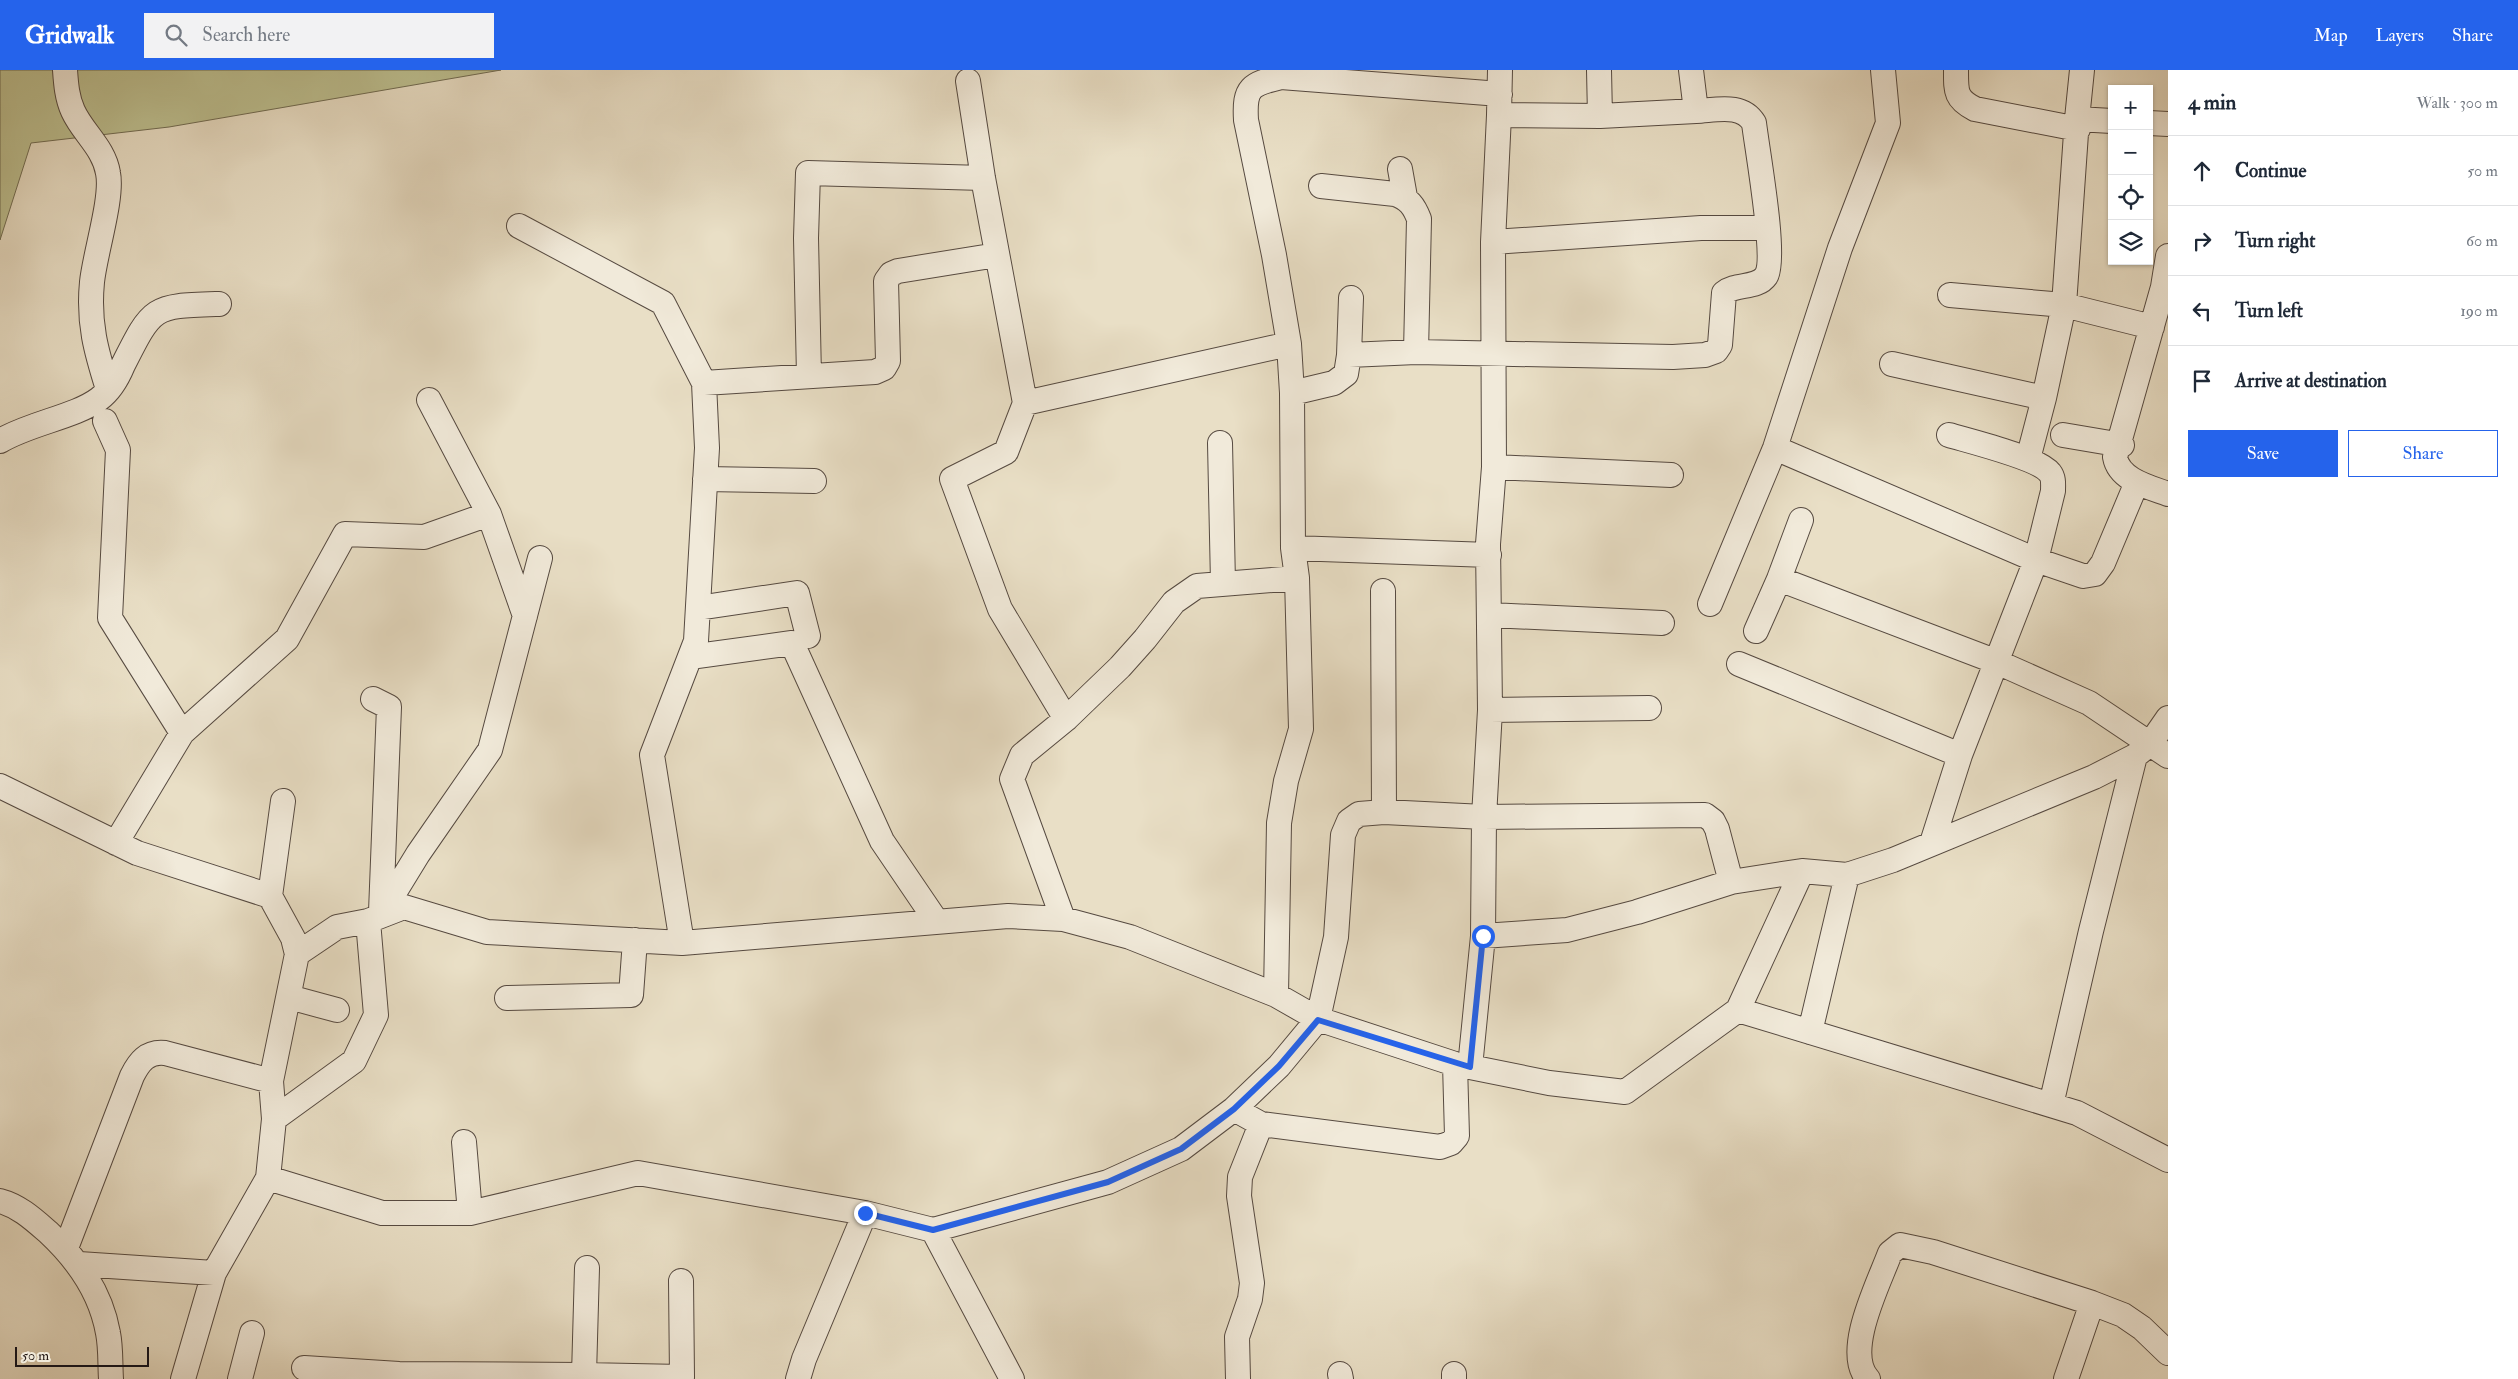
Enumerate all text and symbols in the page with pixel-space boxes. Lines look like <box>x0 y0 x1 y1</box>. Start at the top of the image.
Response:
search box <box>144 13 494 58</box>
text: Gridwalk <box>25 20 114 51</box>
icon: search <box>162 21 190 49</box>
text: Search here <box>202 23 290 47</box>
text: Map <box>2314 24 2348 47</box>
text: Layers <box>2376 24 2424 47</box>
text: Share <box>2452 24 2493 47</box>
map controls <box>2108 85 2153 265</box>
button: + <box>2108 85 2153 130</box>
text: 4 min <box>2188 89 2236 116</box>
text: Walk · 300 m <box>2417 93 2498 113</box>
button: − <box>2108 130 2153 175</box>
icon: ahead <box>2188 157 2216 185</box>
text: Continue <box>2235 159 2306 183</box>
text: 50 m <box>2467 161 2498 181</box>
button: locate <box>2108 175 2153 220</box>
button: layers <box>2108 220 2153 265</box>
icon: right <box>2188 227 2216 255</box>
text: Turn right <box>2235 229 2315 253</box>
text: 60 m <box>2466 231 2498 251</box>
icon: left <box>2188 297 2216 325</box>
text: Turn left <box>2235 299 2303 323</box>
text: 190 m <box>2460 301 2498 321</box>
icon: arrive <box>2188 367 2216 395</box>
text: Arrive at destination <box>2235 369 2387 393</box>
button: Save <box>2188 430 2338 477</box>
button: Share <box>2348 430 2498 477</box>
route start <box>1472 925 1495 948</box>
route end <box>854 1202 877 1225</box>
scale bar <box>15 1344 149 1367</box>
text: 50 m <box>22 1347 49 1364</box>

